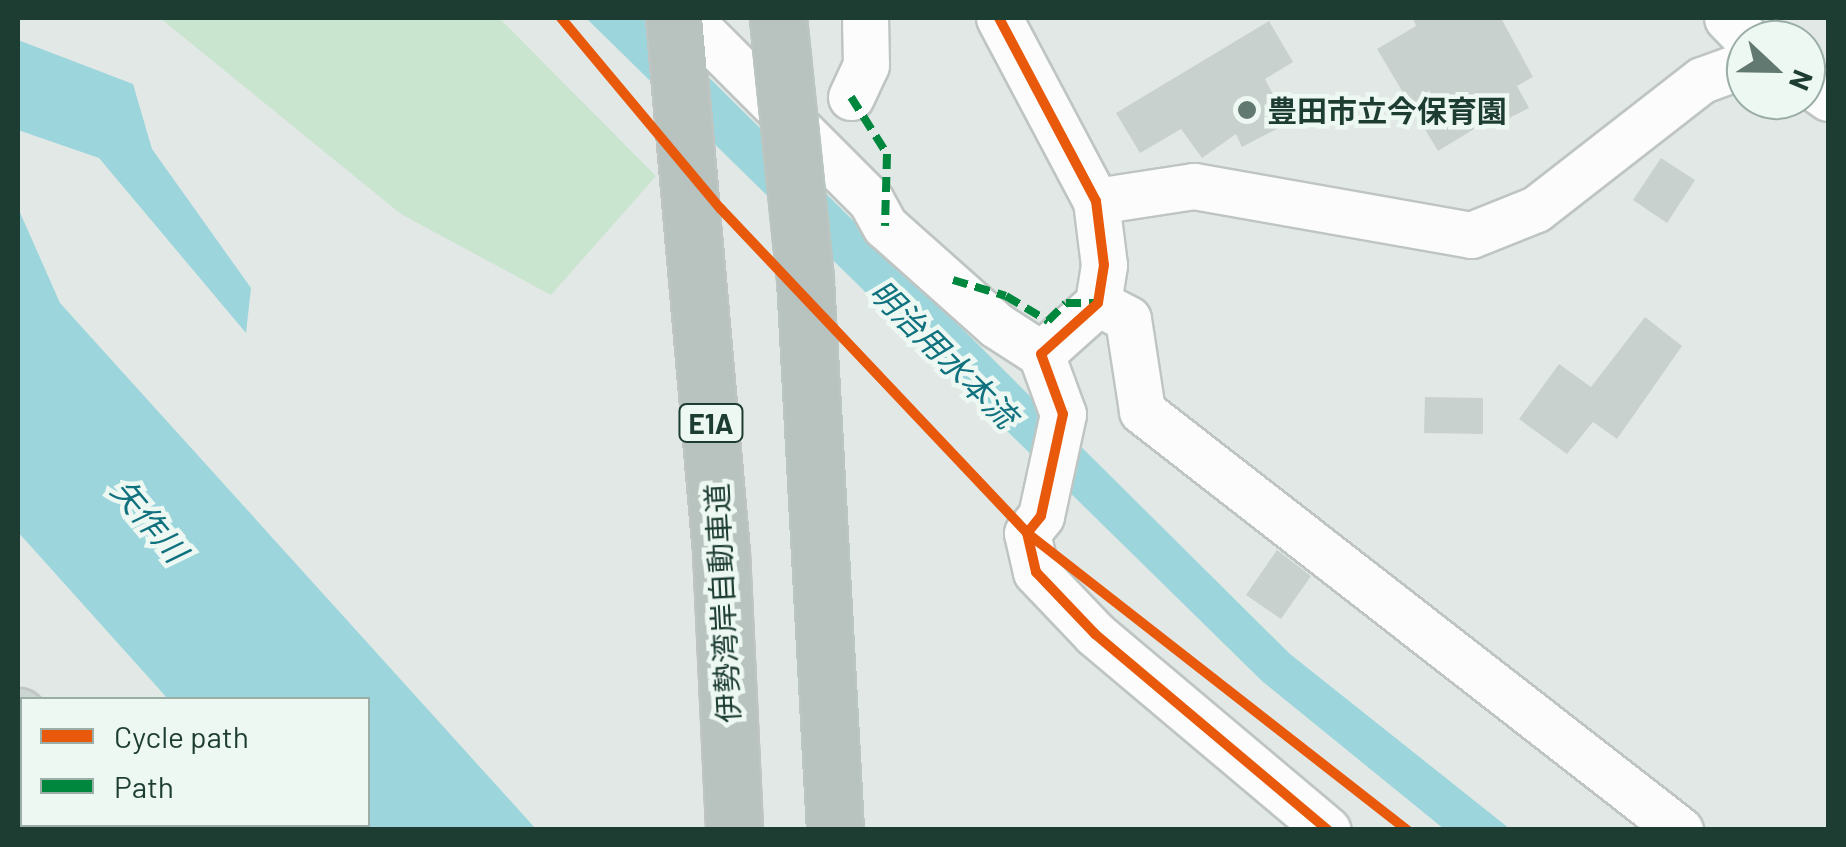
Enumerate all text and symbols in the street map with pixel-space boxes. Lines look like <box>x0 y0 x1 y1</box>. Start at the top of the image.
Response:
north arrow <box>1726 20 1826 120</box>
text: N <box>1783 65 1821 95</box>
place label: 豊田市立今保育園 <box>1267 92 1507 128</box>
marker: 豊田市立今保育園 <box>1236 99 1258 121</box>
water label: 明治用水本流 <box>863 272 1025 434</box>
road number: E1A <box>676 400 746 446</box>
water label: 矢作川 <box>104 471 196 569</box>
street label: 伊勢湾岸自動車道 <box>698 482 746 724</box>
legend <box>20 697 370 827</box>
text: Cycle path <box>114 718 249 754</box>
text: Path <box>114 768 174 804</box>

